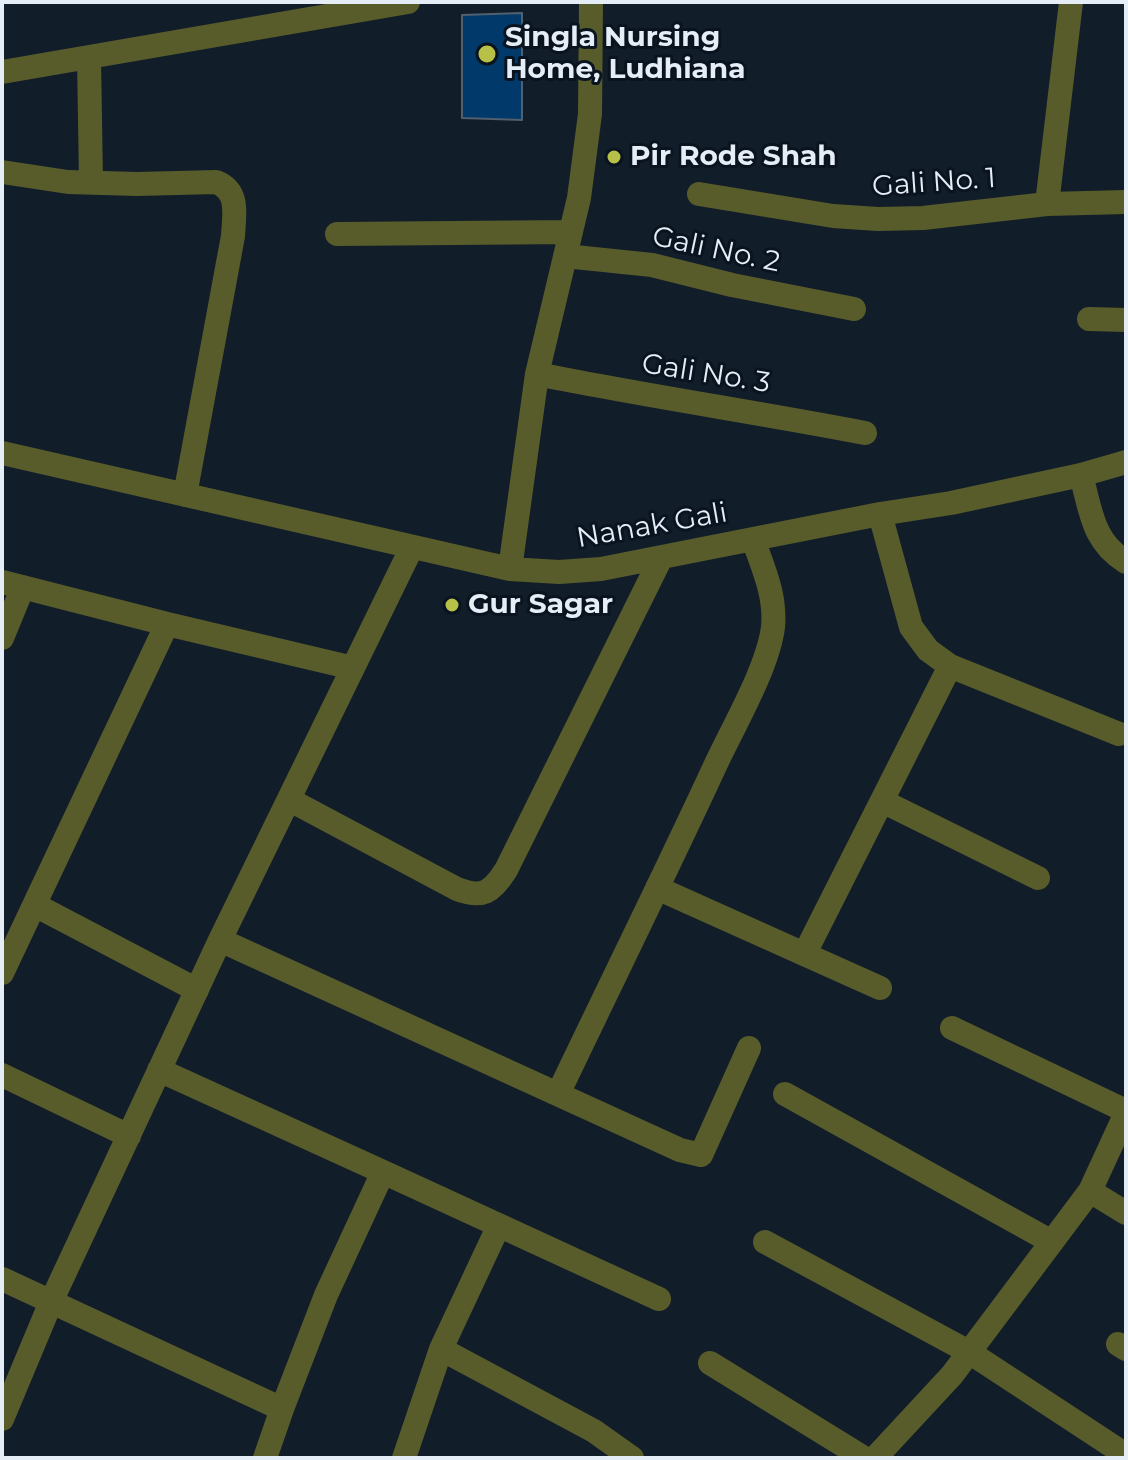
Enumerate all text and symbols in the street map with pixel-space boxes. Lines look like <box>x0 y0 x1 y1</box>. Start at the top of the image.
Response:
place label: Singla Nursing Home, Ludhiana <box>505 21 745 87</box>
marker: Singla Nursing Home, Ludhiana <box>476 43 498 65</box>
place label: Pir Rode Shah <box>630 140 837 174</box>
marker: Pir Rode Shah <box>605 148 623 166</box>
street label: Gali No. 1 <box>871 162 997 204</box>
street label: Gali No. 2 <box>649 220 783 280</box>
street label: Gali No. 3 <box>639 347 773 401</box>
street label: Nanak Gali <box>574 496 730 556</box>
place label: Gur Sagar <box>468 588 613 622</box>
marker: Gur Sagar <box>443 596 461 614</box>

